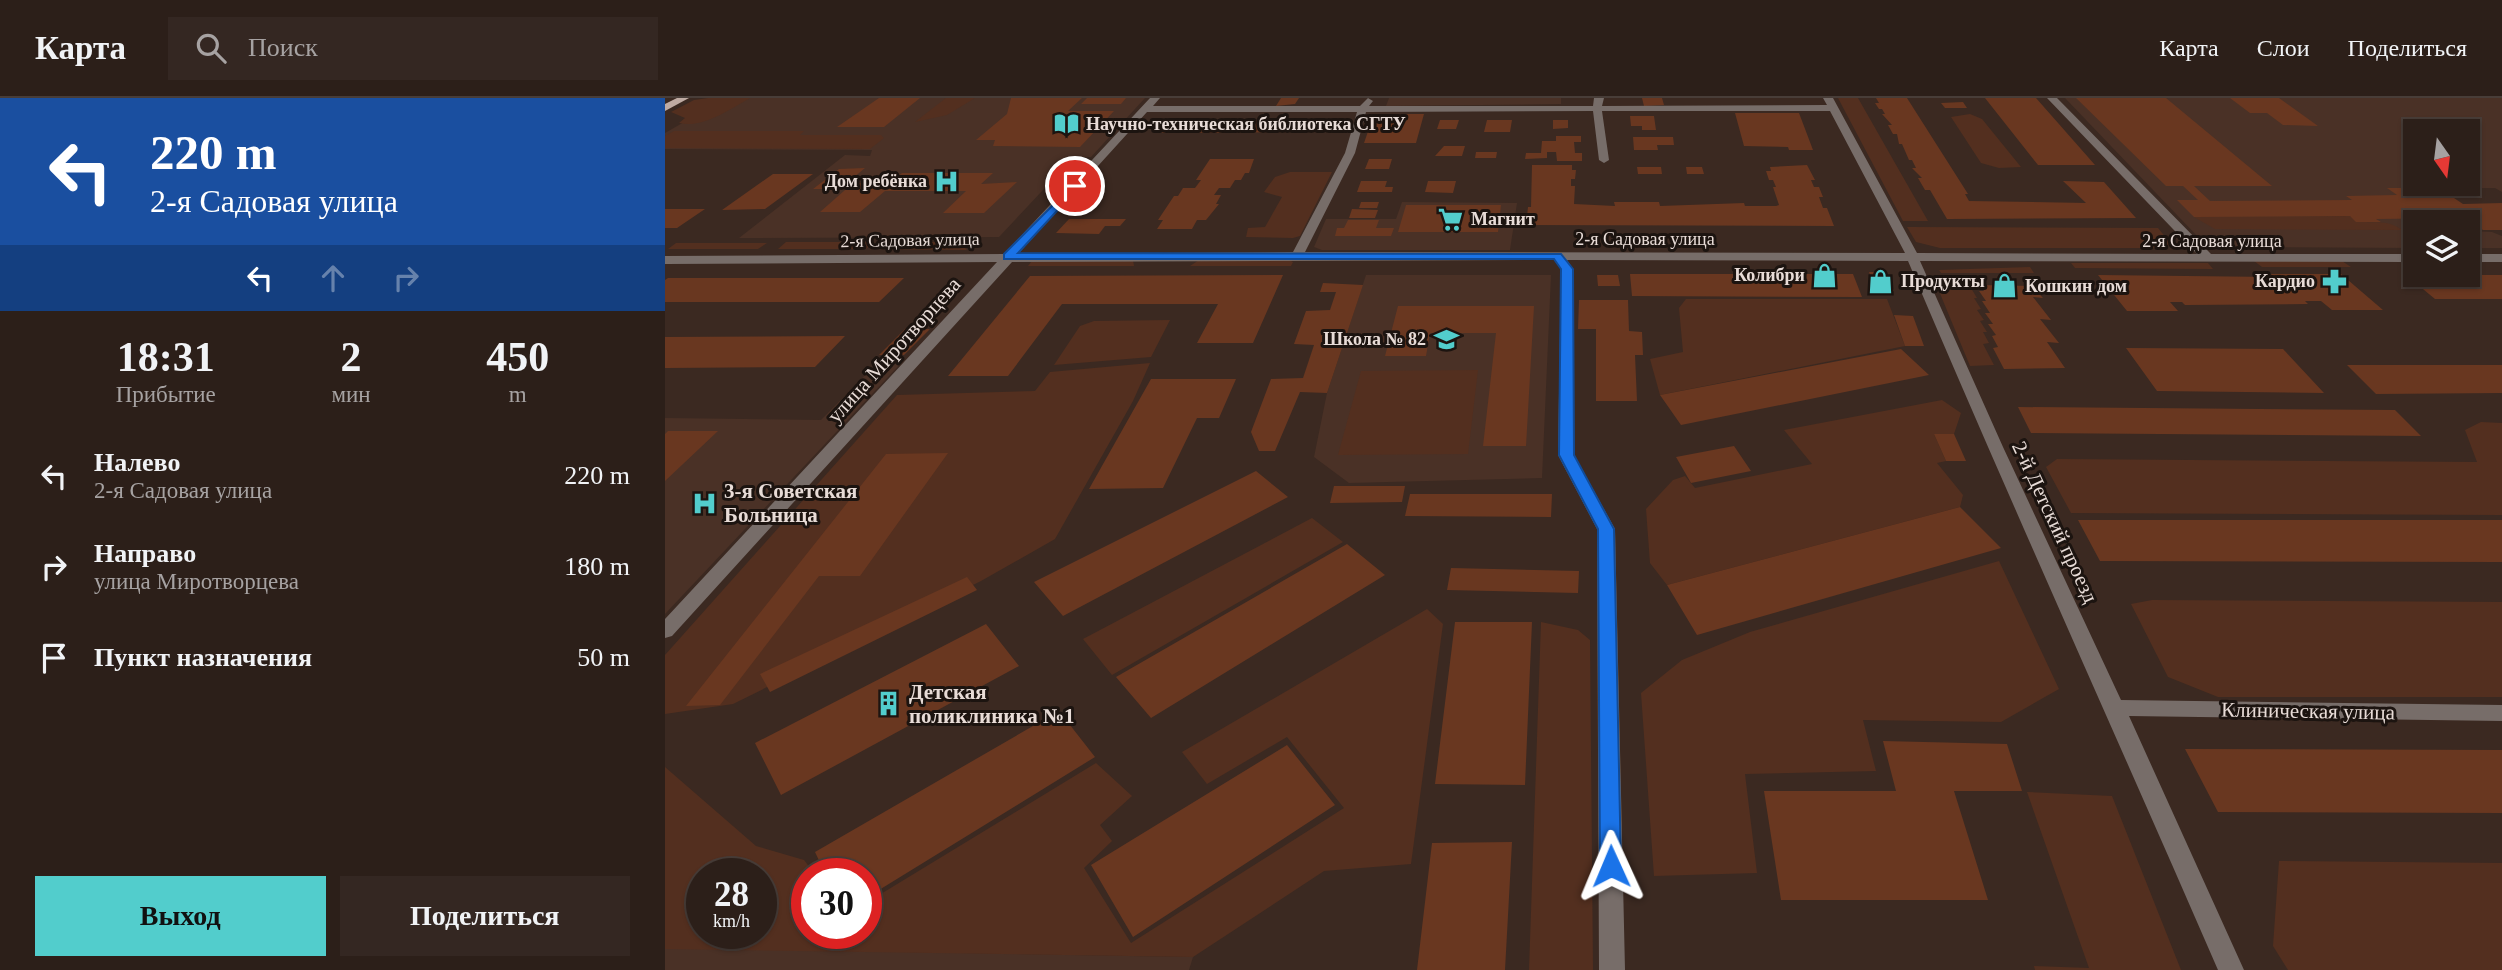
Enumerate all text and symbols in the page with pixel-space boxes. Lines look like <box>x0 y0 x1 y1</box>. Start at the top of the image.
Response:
search box <box>168 17 658 80</box>
icon: search <box>192 29 230 67</box>
text: Карта <box>35 30 126 66</box>
text: Поиск <box>248 33 318 62</box>
text: Карта <box>2159 35 2219 61</box>
text: Слои <box>2257 35 2310 61</box>
text: Поделиться <box>2348 35 2467 61</box>
library icon: Научно-техническая библиотека СГТУ <box>1052 110 1080 138</box>
place label: Научно-техническая библиотека СГТУ <box>1086 114 1406 134</box>
north arrow <box>2403 119 2480 196</box>
map controls <box>2403 119 2480 287</box>
text: 220 m <box>150 125 277 180</box>
icon: left <box>35 126 126 217</box>
pin <box>1045 156 1105 216</box>
hospital icon: Дом ребёнка <box>933 167 961 195</box>
icon: arrive <box>1056 167 1094 205</box>
place label: Дом ребёнка <box>825 171 927 191</box>
text: 2-я Садовая улица <box>150 183 398 219</box>
supermarket icon: Магнит <box>1437 205 1465 233</box>
place label: Магнит <box>1471 209 1535 229</box>
button: layers <box>2403 210 2480 287</box>
street label: 2-я Садовая улица <box>840 229 980 251</box>
street label: 2-я Садовая улица <box>1575 229 1715 249</box>
street label: 2-я Садовая улица <box>2142 231 2282 251</box>
icon: left <box>241 259 279 297</box>
icon: ahead <box>314 259 352 297</box>
icon: right <box>387 259 425 297</box>
shop icon: Колибри <box>1811 261 1839 289</box>
place label: Колибри <box>1734 265 1805 285</box>
shop icon: Продукты <box>1867 267 1895 295</box>
pharmacy icon: Кардио <box>2321 267 2349 295</box>
place label: Продукты <box>1901 271 1985 291</box>
place label: Кардио <box>2255 271 2315 291</box>
street label: улица Миротворцева <box>822 272 966 428</box>
shop icon: Кошкин дом <box>1991 272 2019 300</box>
place label: Кошкин дом <box>2025 276 2127 296</box>
school or university icon: Школа № 82 <box>1432 325 1460 353</box>
place label: Школа № 82 <box>1323 329 1426 349</box>
text: 18:31 <box>117 334 215 380</box>
text: 2 <box>341 334 362 380</box>
text: 450 <box>486 334 549 380</box>
text: Прибытие <box>116 382 216 407</box>
text: мин <box>331 382 371 407</box>
text: m <box>509 382 527 407</box>
street label: 2-й Детский проезд <box>2007 438 2103 607</box>
text: Налево <box>94 448 180 477</box>
icon: left <box>35 457 73 495</box>
text: 220 m <box>564 461 630 490</box>
text: 2-я Садовая улица <box>94 478 272 503</box>
place label: 3-я Советская Больница <box>724 479 857 527</box>
hospital icon: 3-я Советская Больница <box>690 489 718 517</box>
text: Направо <box>94 539 196 568</box>
icon: right <box>35 548 73 586</box>
text: 180 m <box>564 552 630 581</box>
text: улица Миротворцева <box>94 569 299 594</box>
icon: arrive <box>35 639 73 677</box>
text: Пункт назначения <box>94 643 312 672</box>
text: 50 m <box>577 643 630 672</box>
place label: Детская поликлиника №1 <box>909 680 1075 728</box>
building icon: Детская поликлиника №1 <box>875 690 903 718</box>
street label: Клиническая улица <box>2221 697 2396 725</box>
position arrow <box>1574 829 1648 903</box>
speed limit sign: 30 <box>791 858 882 949</box>
text: 28 <box>714 875 749 914</box>
button: Выход <box>35 876 326 956</box>
button: Поделиться <box>340 876 630 956</box>
text: km/h <box>713 911 750 931</box>

